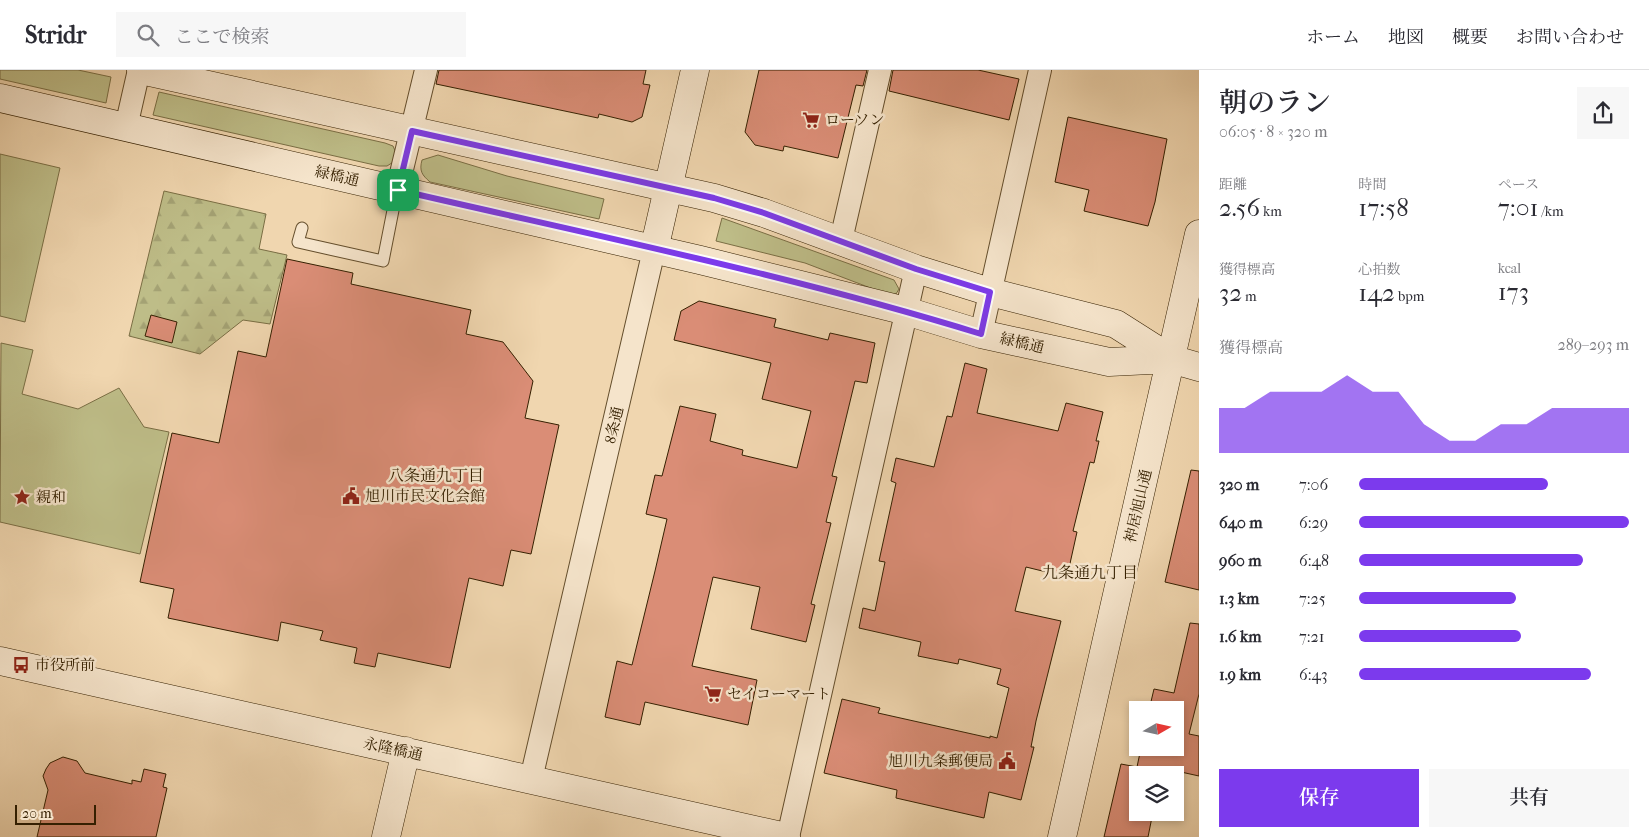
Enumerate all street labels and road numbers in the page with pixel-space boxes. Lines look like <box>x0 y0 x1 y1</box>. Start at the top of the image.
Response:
street label: 緑橋通 <box>313 162 361 190</box>
street label: 緑橋通 <box>998 329 1046 357</box>
street label: 8条通 <box>601 405 627 445</box>
street label: 神居旭山通 <box>1121 467 1155 545</box>
street label: 永隆橋通 <box>362 734 424 764</box>

